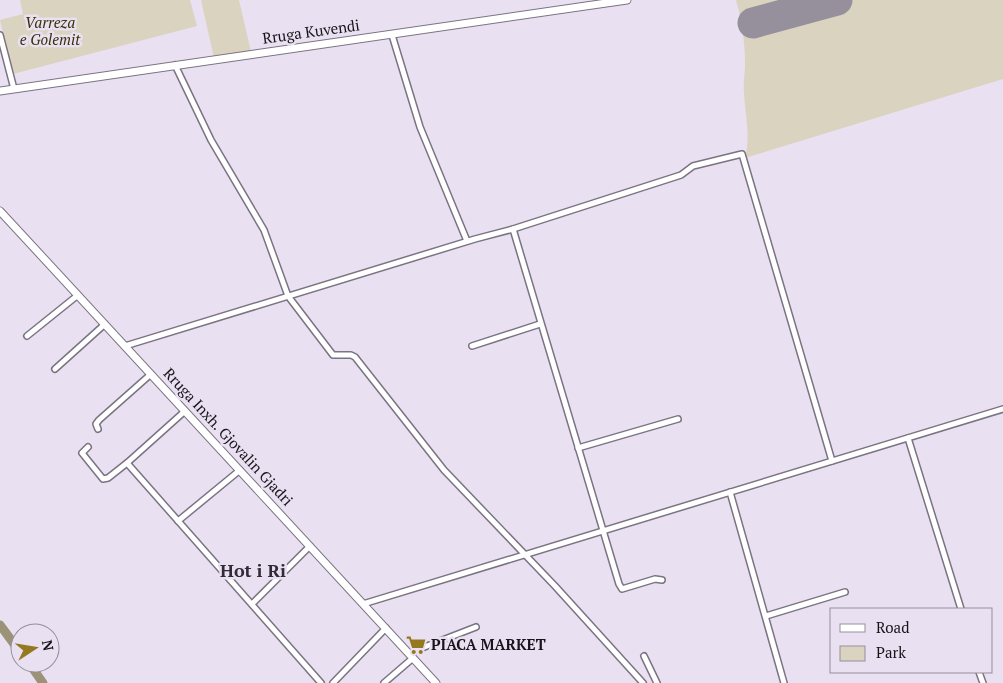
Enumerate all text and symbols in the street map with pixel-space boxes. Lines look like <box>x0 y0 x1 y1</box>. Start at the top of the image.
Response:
park label: Varreza e Golemit <box>20 12 81 49</box>
street label: Rruga Kuvendi <box>261 14 361 48</box>
street label: Rruga Inxh. Gjovalin Gjadri <box>160 363 298 509</box>
district label: Hot i Ri <box>220 558 286 582</box>
legend <box>830 608 993 673</box>
text: Road <box>876 617 909 637</box>
north arrow <box>10 623 60 673</box>
supermarket icon: PIACA MARKET <box>405 634 427 656</box>
place label: PIACA MARKET <box>431 634 546 654</box>
text: N <box>38 638 59 653</box>
text: Park <box>876 642 906 662</box>

